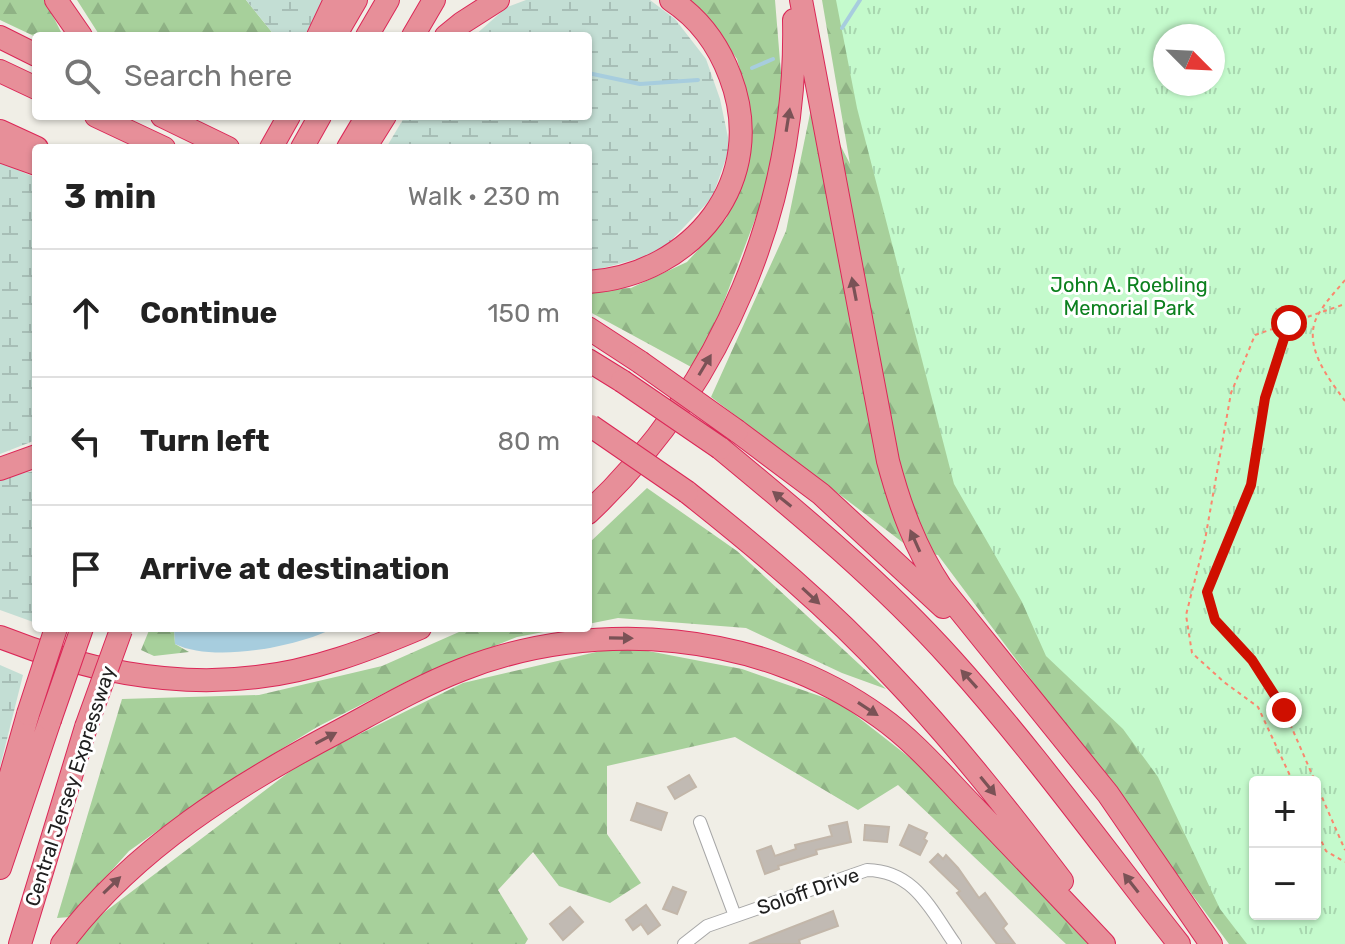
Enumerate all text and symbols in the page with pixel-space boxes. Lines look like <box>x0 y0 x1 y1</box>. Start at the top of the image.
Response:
north arrow <box>1153 24 1225 96</box>
search box <box>32 32 592 120</box>
icon: search <box>60 54 104 98</box>
text: Search here <box>124 58 292 94</box>
one-way arrow <box>782 107 795 132</box>
text: 3 min <box>64 176 156 217</box>
text: Walk · 230 m <box>408 181 560 212</box>
park label: John A. Roebling Memorial Park <box>1050 273 1208 320</box>
one-way arrow <box>847 276 860 301</box>
icon: ahead <box>64 291 108 335</box>
text: Continue <box>140 295 277 331</box>
text: 150 m <box>487 298 560 329</box>
route start <box>1271 305 1307 341</box>
one-way arrow <box>698 354 712 376</box>
icon: left <box>64 419 108 463</box>
text: Turn left <box>140 423 270 459</box>
text: 80 m <box>497 426 560 457</box>
one-way arrow <box>772 491 792 508</box>
one-way arrow <box>908 529 922 553</box>
icon: arrive <box>64 547 108 591</box>
text: Arrive at destination <box>140 551 450 587</box>
one-way arrow <box>801 587 820 605</box>
one-way arrow <box>609 632 634 644</box>
street label: Central Jersey Expressway <box>20 663 120 909</box>
one-way arrow <box>961 670 978 690</box>
route end <box>1266 692 1302 728</box>
one-way arrow <box>857 701 879 716</box>
one-way arrow <box>314 731 337 744</box>
one-way arrow <box>979 776 996 796</box>
map controls <box>1249 776 1321 920</box>
button: + <box>1249 776 1321 848</box>
button: − <box>1249 848 1321 920</box>
street label: Soloff Drive <box>754 862 862 920</box>
one-way arrow <box>1123 873 1139 893</box>
one-way arrow <box>102 876 121 895</box>

